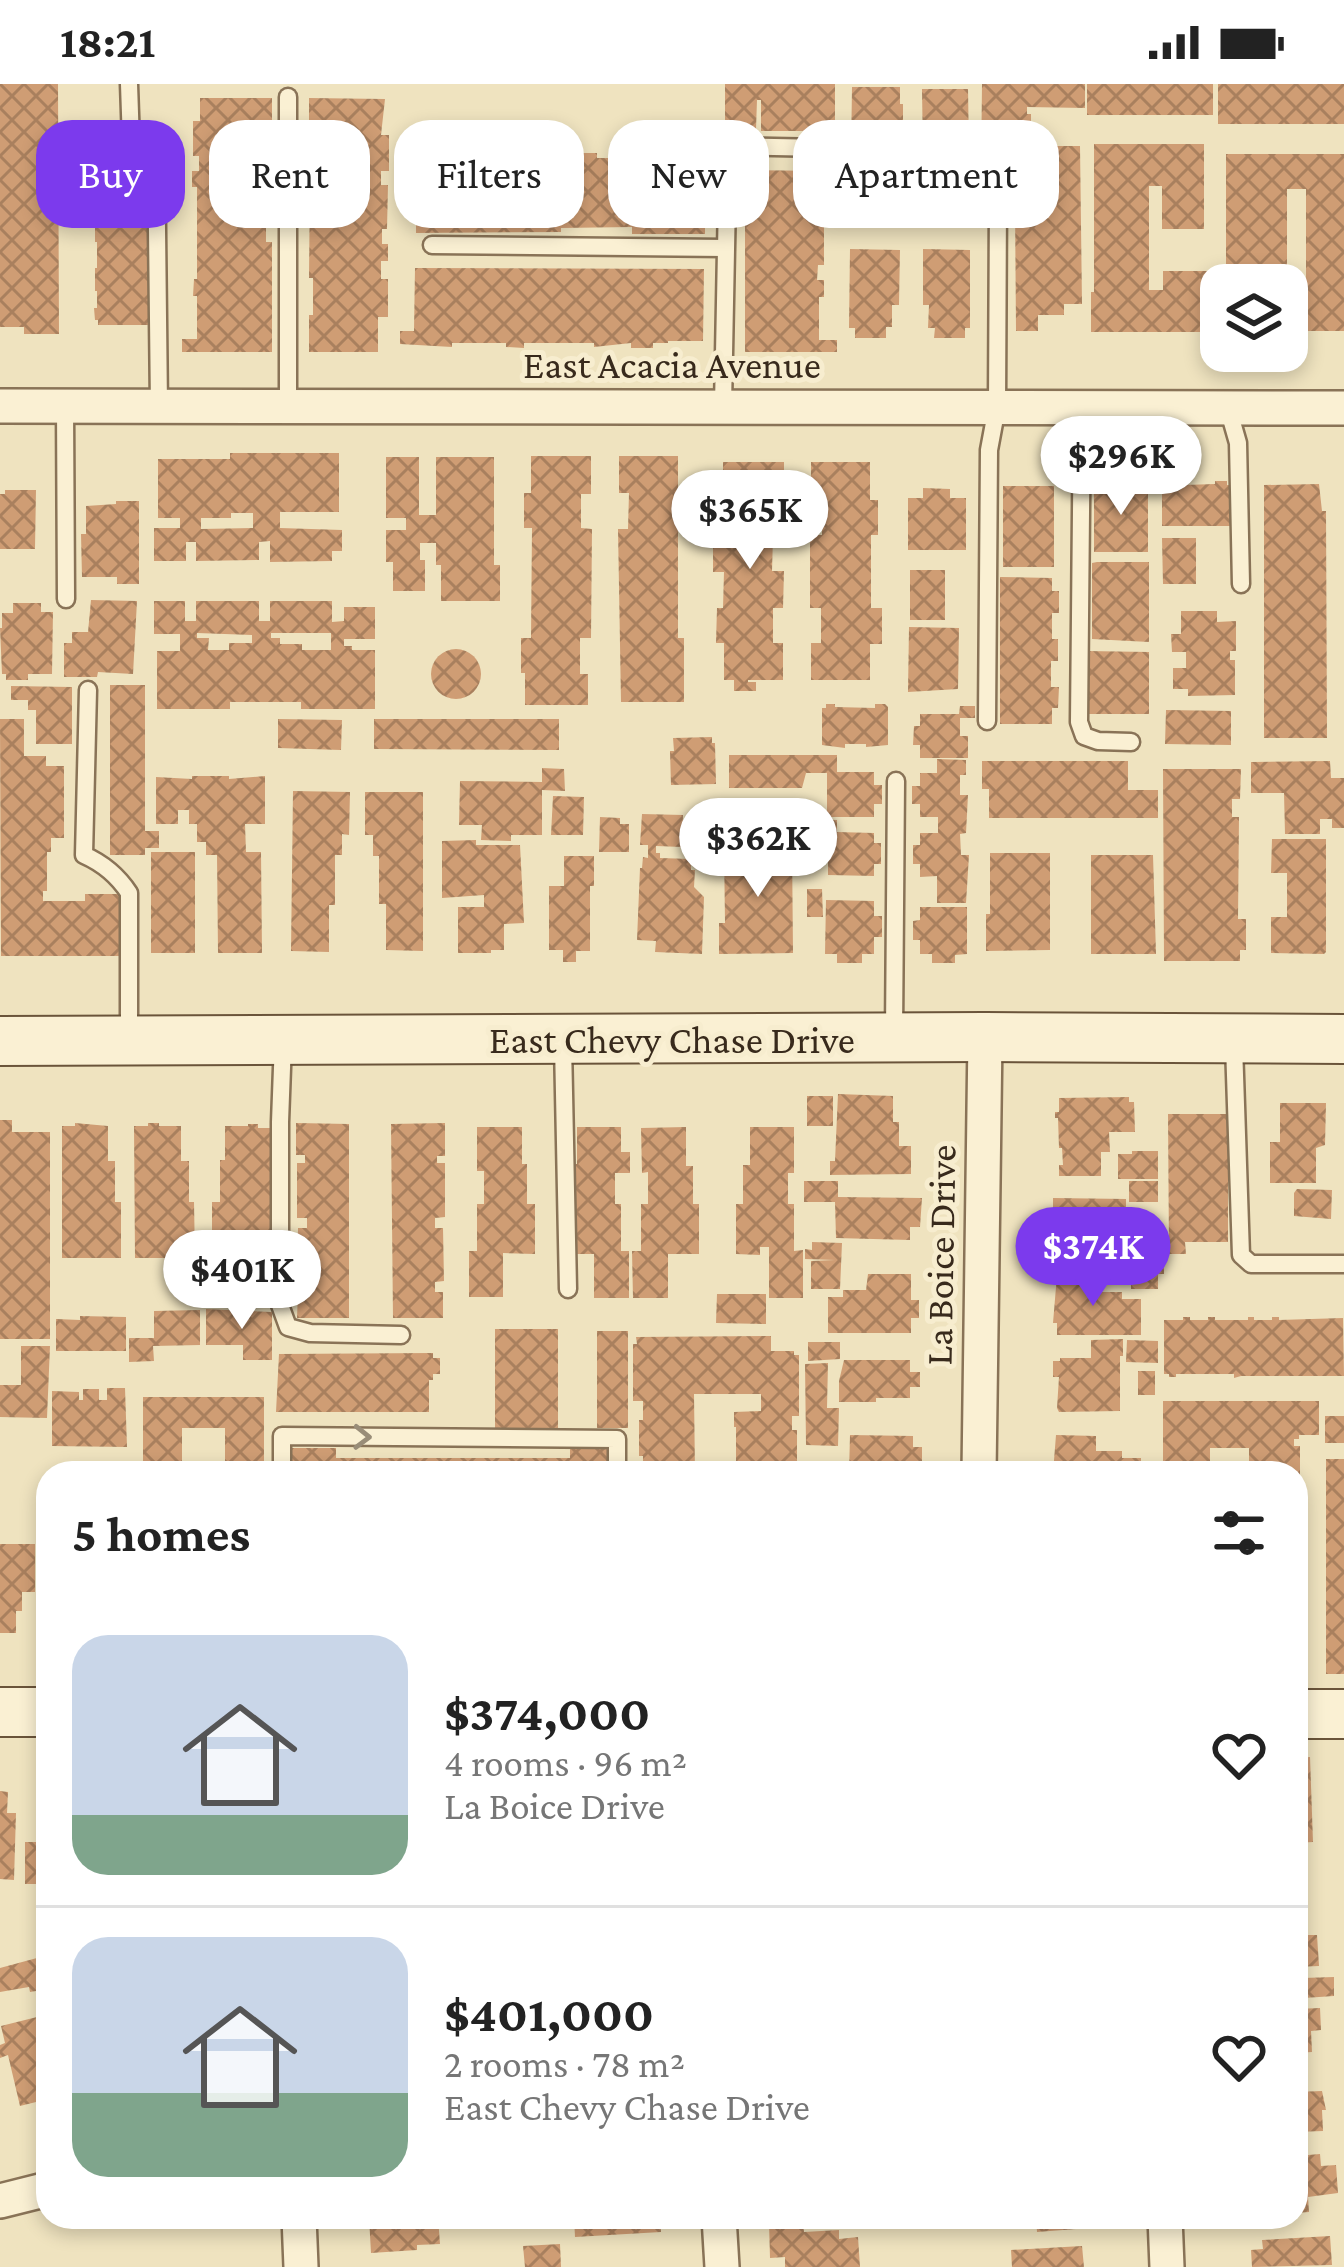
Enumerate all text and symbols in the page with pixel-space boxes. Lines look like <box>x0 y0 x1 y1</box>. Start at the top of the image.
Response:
text: 18:21 <box>60 17 155 67</box>
chip: Buy <box>36 120 185 228</box>
chip: Rent <box>209 120 370 228</box>
chip: Filters <box>394 120 584 228</box>
chip: New <box>608 120 769 228</box>
chip: Apartment <box>793 120 1059 228</box>
map controls <box>1200 264 1308 372</box>
button: layers <box>1200 264 1308 372</box>
street label: East Acacia Avenue <box>523 343 821 386</box>
pin: $296K <box>1037 416 1205 518</box>
text: $296K <box>1068 433 1174 476</box>
pin: $365K <box>666 470 834 572</box>
text: $365K <box>698 487 802 530</box>
pin: $362K <box>674 798 842 900</box>
text: $362K <box>706 815 810 858</box>
street label: East Chevy Chase Drive <box>489 1018 855 1062</box>
street label: La Boice Drive <box>917 1144 963 1366</box>
pin: $374K <box>1009 1207 1177 1309</box>
text: $374K <box>1043 1224 1143 1267</box>
pin: $401K <box>158 1230 326 1332</box>
text: $401K <box>190 1247 294 1290</box>
one-way arrow <box>353 1423 372 1449</box>
icon: filters <box>1206 1500 1272 1566</box>
text: 5 homes <box>72 1505 250 1562</box>
icon: home <box>168 1683 312 1827</box>
text: $374,000 <box>444 1684 650 1741</box>
icon: heart <box>1206 1722 1272 1788</box>
text: 4 rooms · 96 m² <box>444 1741 687 1784</box>
text: La Boice Drive <box>444 1784 665 1827</box>
icon: home <box>168 1985 312 2129</box>
text: $401,000 <box>444 1985 654 2042</box>
icon: heart <box>1206 2024 1272 2090</box>
text: 2 rooms · 78 m² <box>444 2042 685 2085</box>
text: East Chevy Chase Drive <box>444 2085 810 2128</box>

